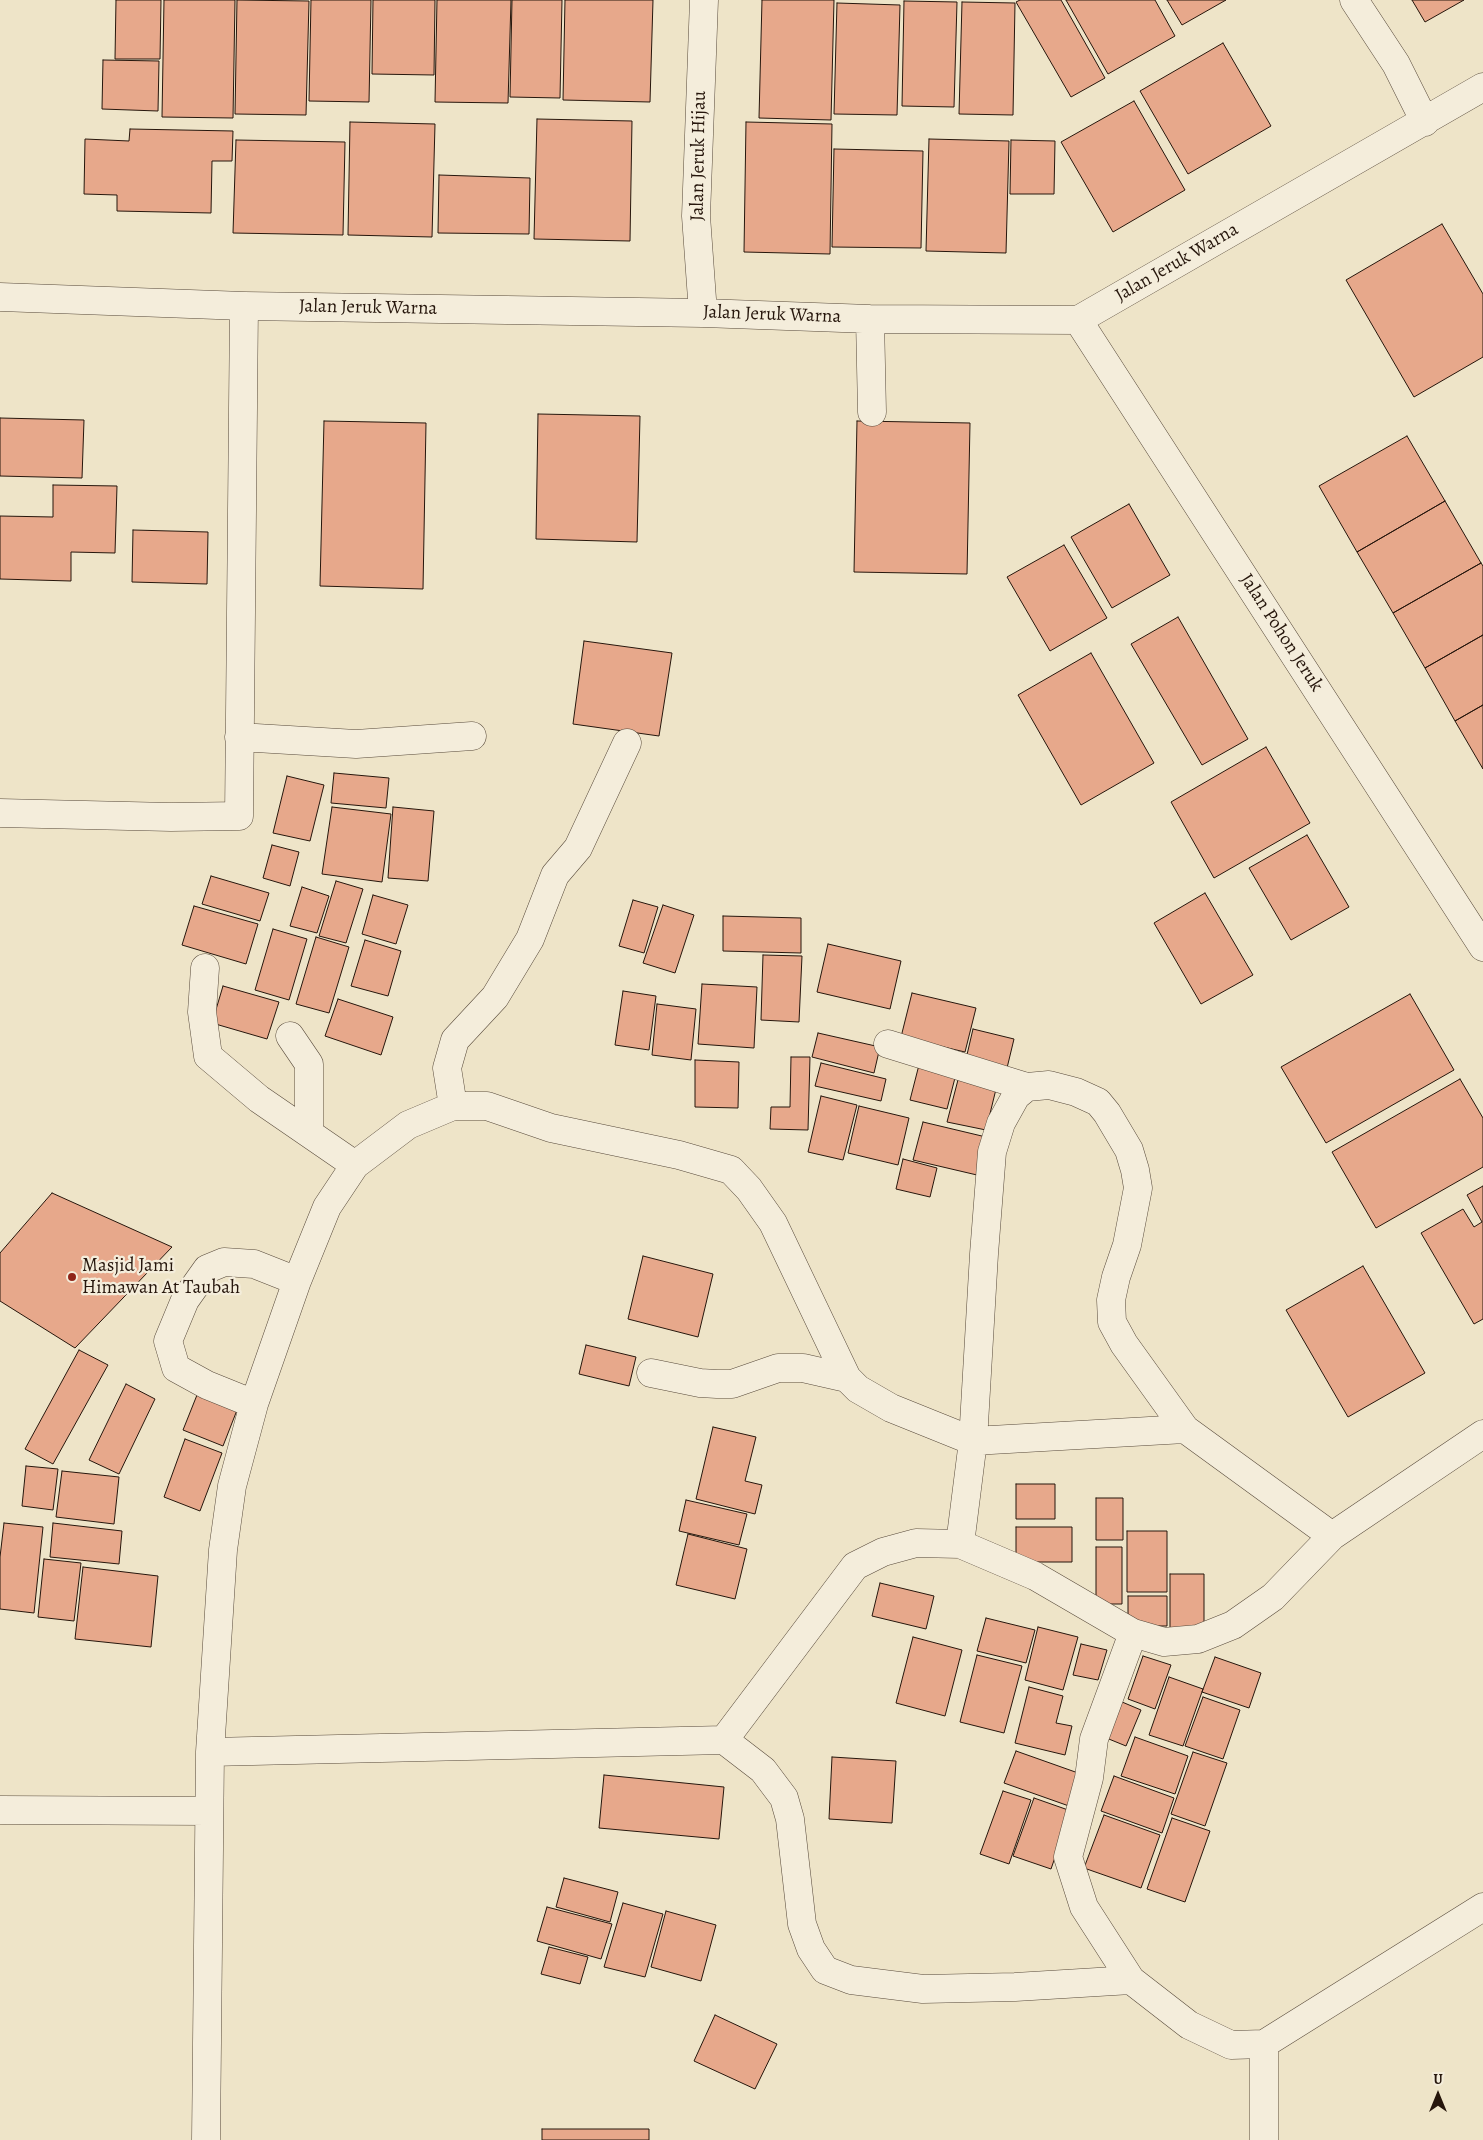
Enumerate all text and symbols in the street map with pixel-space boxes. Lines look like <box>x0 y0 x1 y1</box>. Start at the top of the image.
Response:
street label: Jalan Jeruk Hijau <box>686 91 712 221</box>
street label: Jalan Jeruk Warna <box>1111 219 1243 307</box>
street label: Jalan Jeruk Warna <box>299 295 437 321</box>
street label: Jalan Jeruk Warna <box>702 301 842 329</box>
street label: Jalan Pohon Jeruk <box>1234 570 1328 696</box>
place label: Masjid Jami Himawan At Taubah <box>82 1255 240 1299</box>
marker: Masjid Jami Himawan At Taubah <box>66 1271 78 1283</box>
north arrow <box>1413 2070 1463 2120</box>
text: U <box>1433 2070 1443 2089</box>

